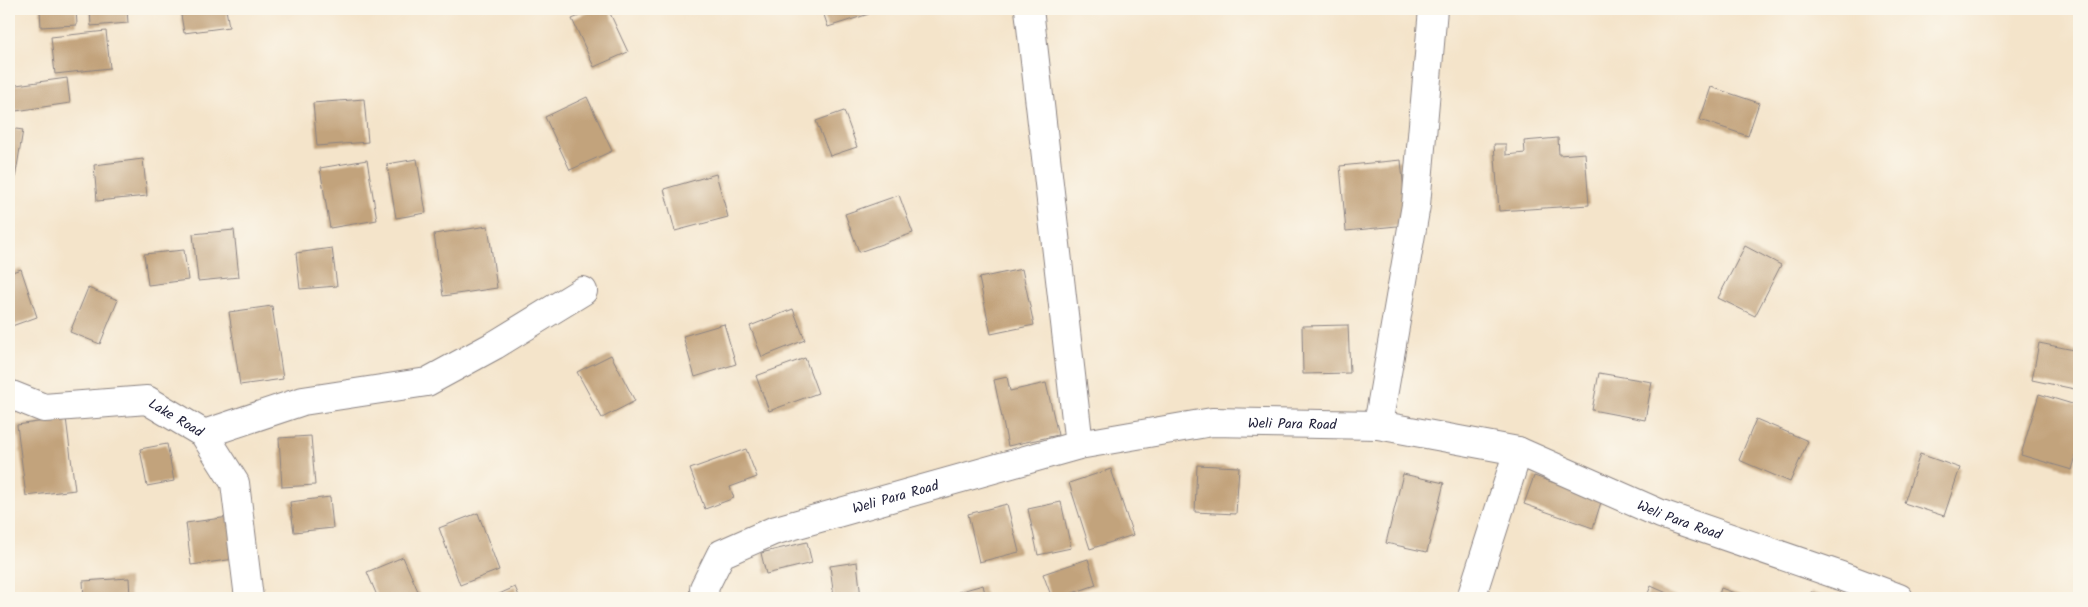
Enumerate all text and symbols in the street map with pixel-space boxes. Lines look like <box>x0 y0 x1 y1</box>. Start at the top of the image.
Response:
street label: Lake Road <box>144 393 208 444</box>
street label: Weli Para Road <box>1248 413 1338 436</box>
street label: Weli Para Road <box>850 475 942 520</box>
street label: Weli Para Road <box>1633 495 1726 547</box>

